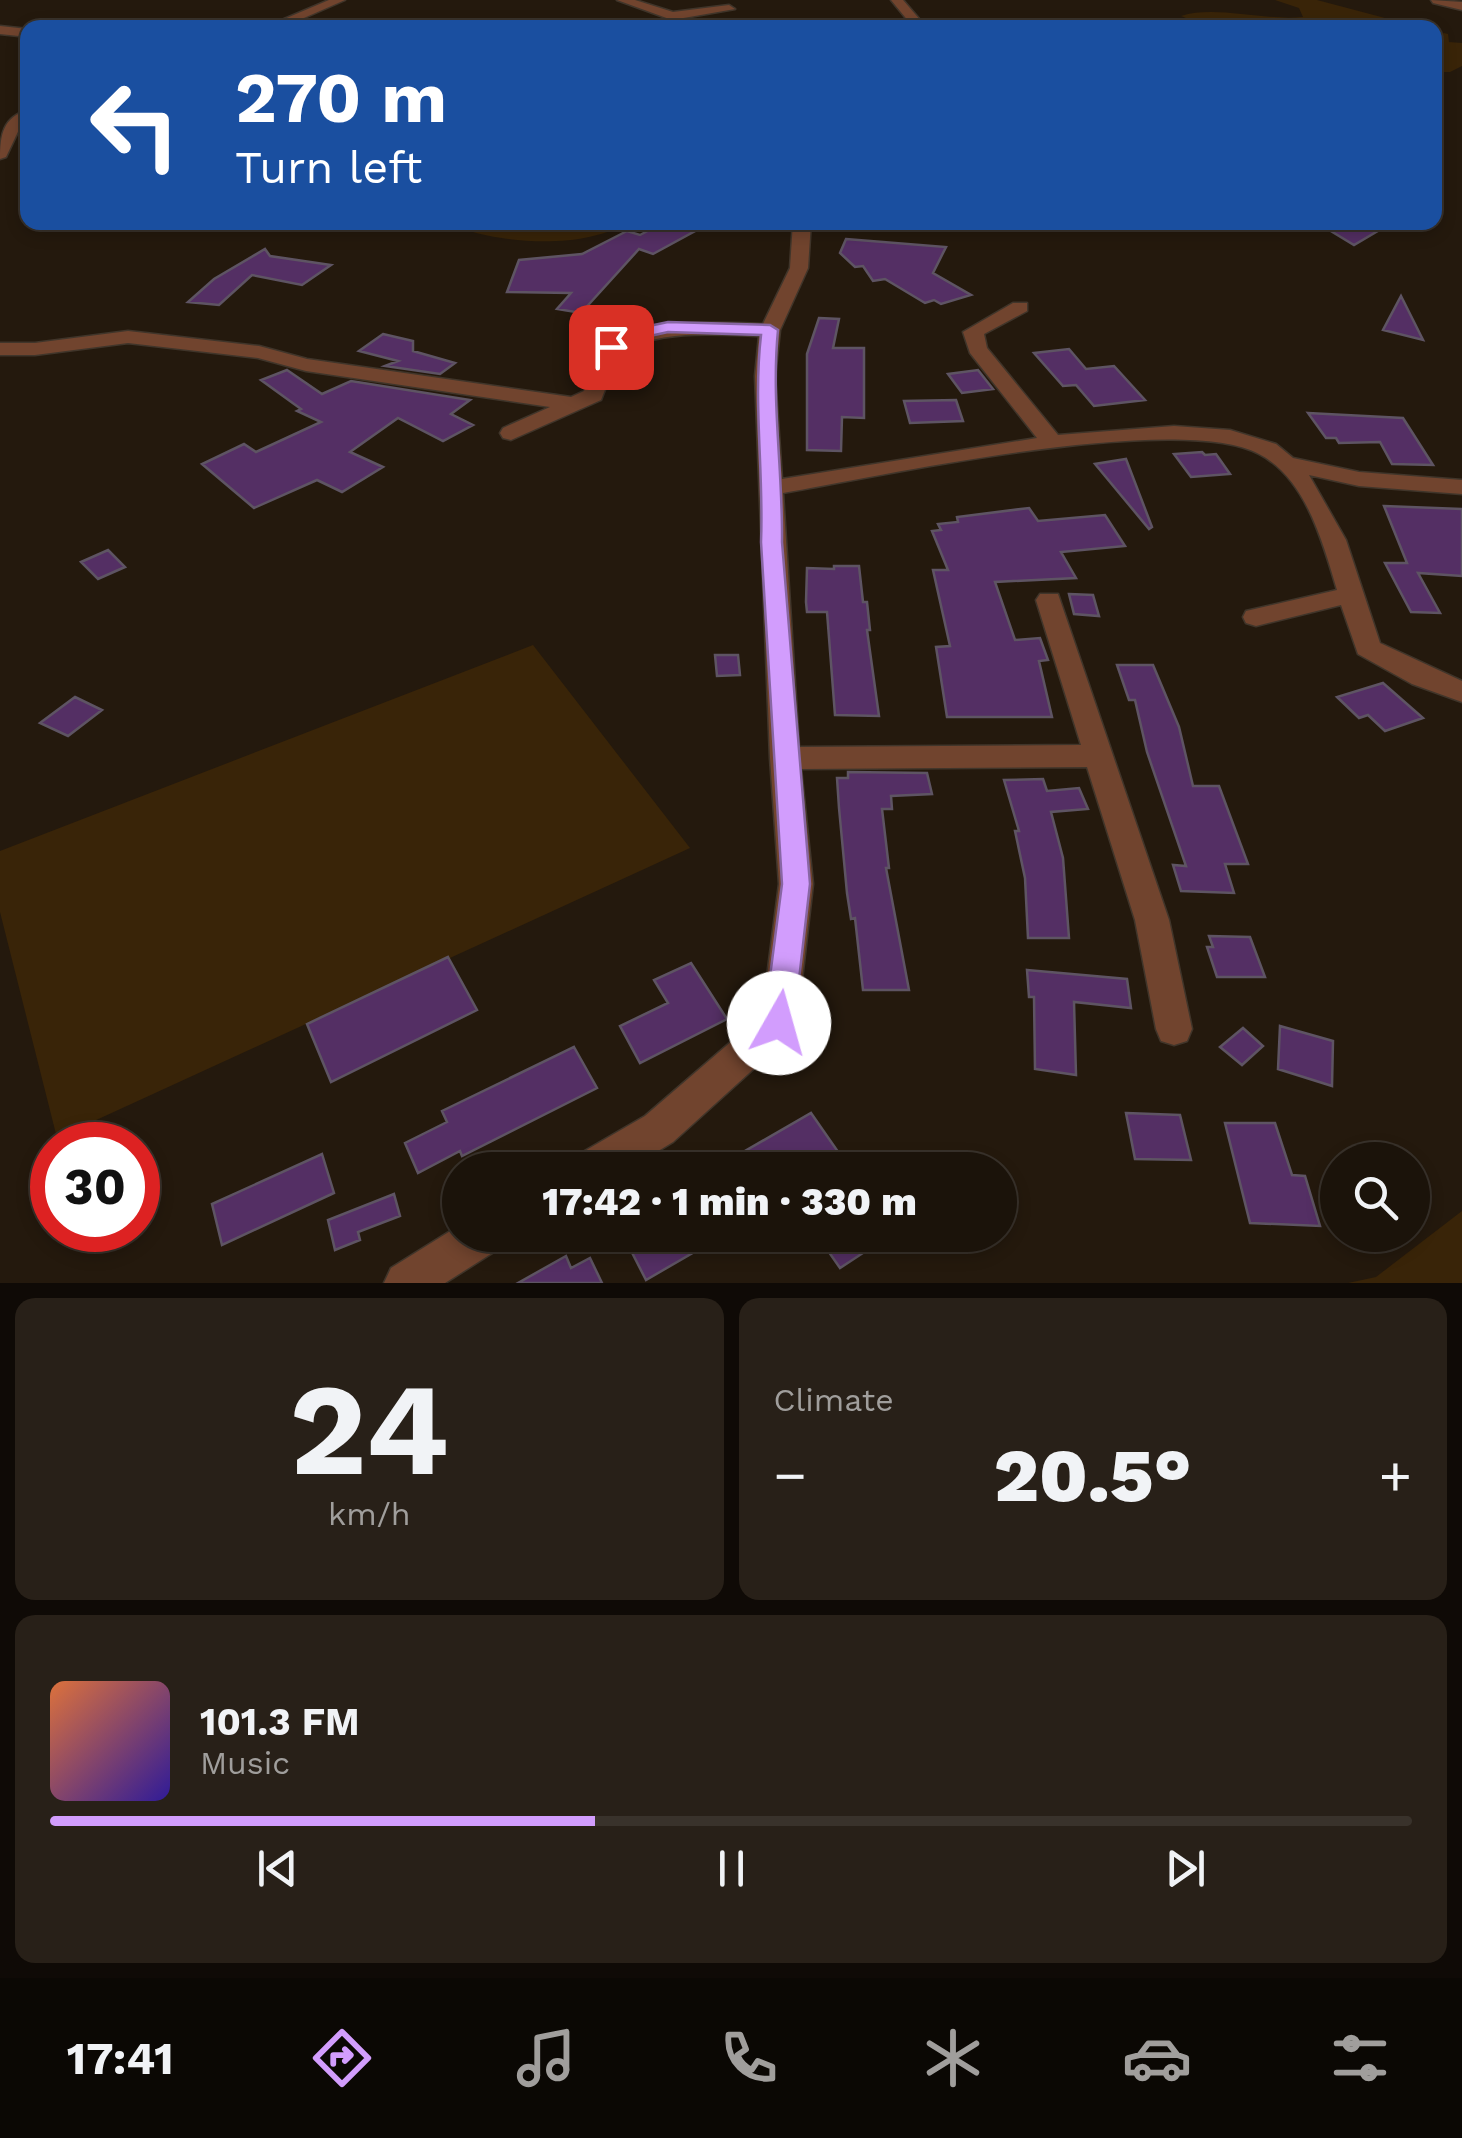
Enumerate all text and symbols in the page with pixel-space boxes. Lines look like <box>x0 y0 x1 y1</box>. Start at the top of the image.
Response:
text: 270 m <box>235 57 447 139</box>
icon: left <box>70 60 200 190</box>
text: Turn left <box>235 141 422 194</box>
pin <box>569 305 654 390</box>
icon: arrive <box>584 320 639 375</box>
position arrow <box>727 971 831 1075</box>
speed limit sign: 30 <box>30 1122 160 1252</box>
map controls <box>1320 1142 1430 1252</box>
button: search <box>1320 1142 1430 1252</box>
text: 17:42 · 1 min · 330 m <box>542 1180 917 1224</box>
text: 24 <box>289 1353 449 1506</box>
text: Climate <box>774 1381 894 1419</box>
text: 20.5° <box>994 1431 1192 1519</box>
text: − <box>774 1443 807 1507</box>
text: + <box>1379 1443 1412 1507</box>
text: km/h <box>328 1495 410 1533</box>
text: 101.3 FM <box>200 1700 360 1744</box>
text: Music <box>200 1744 290 1782</box>
icon: previous <box>250 1841 305 1896</box>
icon: pause <box>704 1841 759 1896</box>
icon: next <box>1158 1841 1213 1896</box>
icon: directions <box>307 2023 377 2093</box>
icon: music <box>511 2023 581 2093</box>
icon: phone <box>714 2023 784 2093</box>
icon: climate <box>918 2023 988 2093</box>
icon: car <box>1122 2023 1192 2093</box>
icon: filters <box>1325 2023 1395 2093</box>
text: 17:41 <box>67 2032 174 2085</box>

